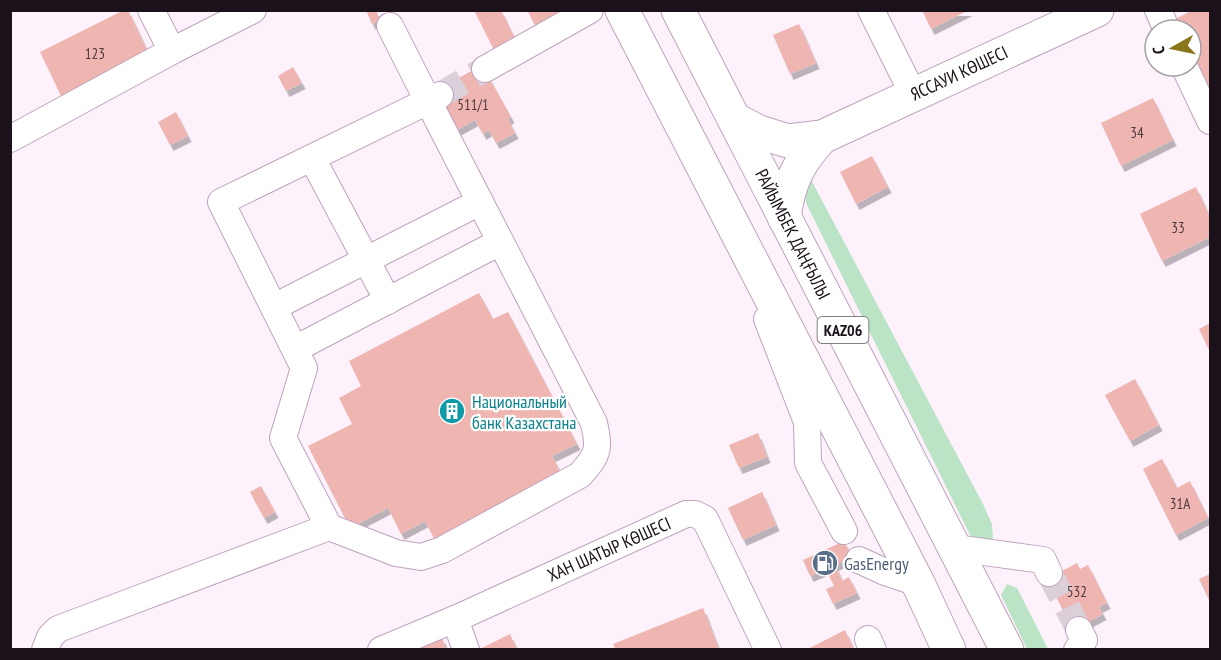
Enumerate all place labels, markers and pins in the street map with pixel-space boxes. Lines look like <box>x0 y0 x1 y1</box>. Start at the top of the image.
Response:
place label: Национальный банк Казахстана <box>472 390 577 434</box>
building icon: Национальный банк Казахстана <box>437 396 467 426</box>
fuel station icon: GasEnergy <box>810 548 840 578</box>
place label: GasEnergy <box>844 552 909 575</box>

